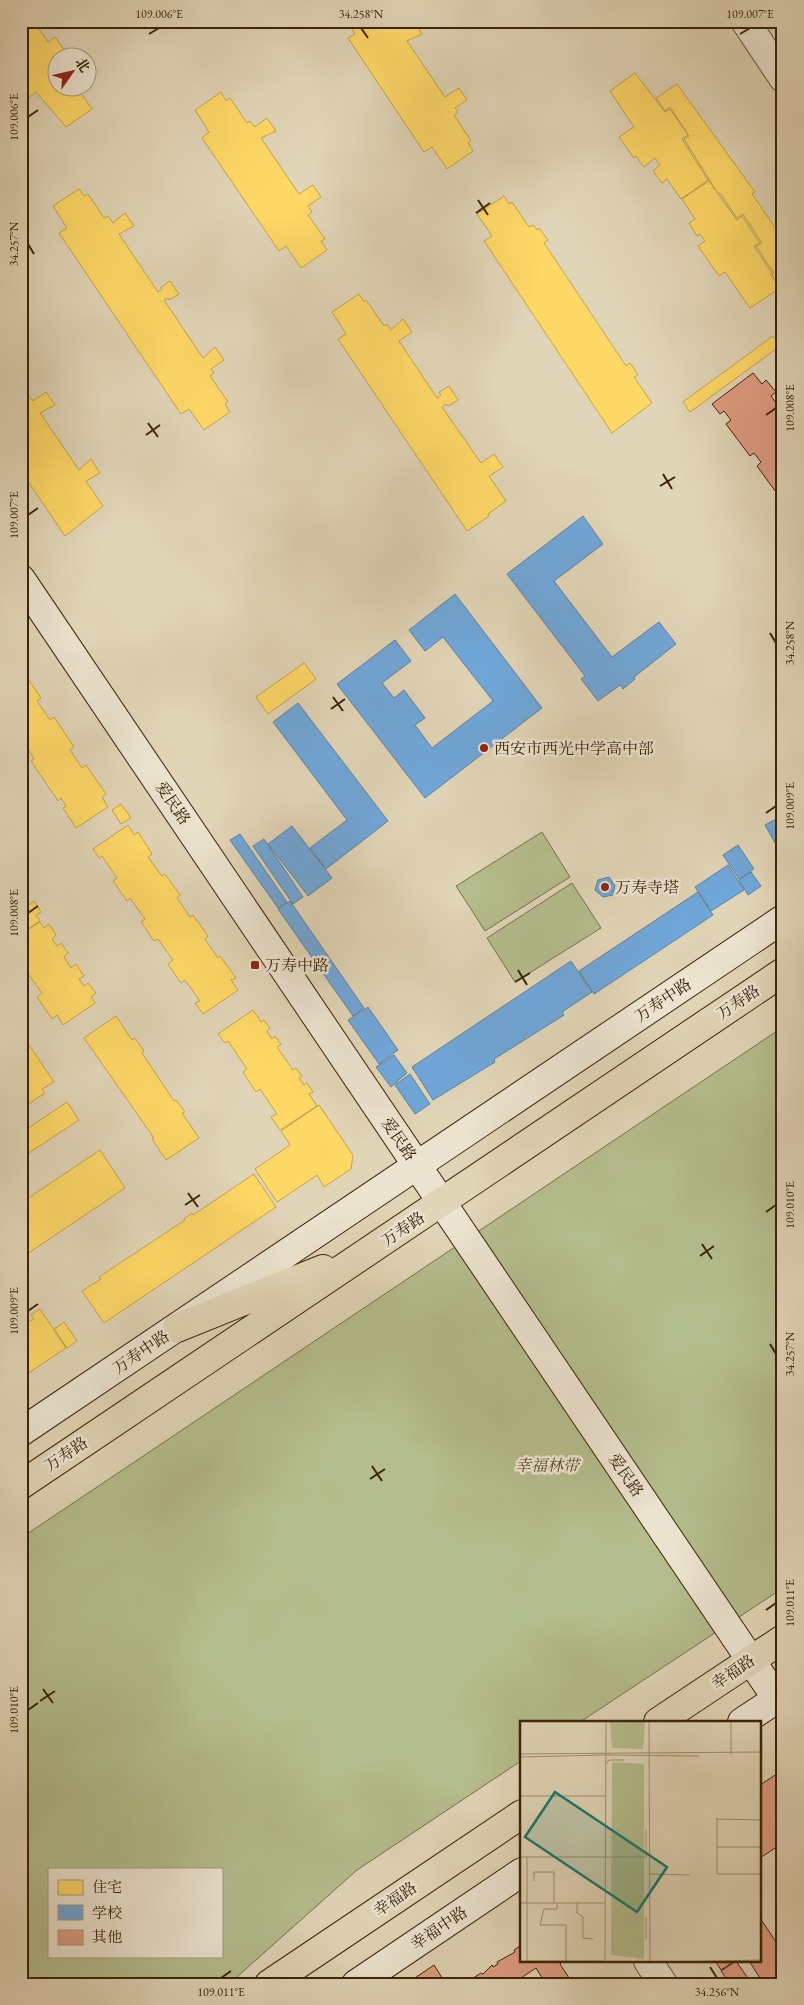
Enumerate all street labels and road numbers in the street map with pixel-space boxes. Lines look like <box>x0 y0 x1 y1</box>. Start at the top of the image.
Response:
street label: 爱民路 <box>151 777 195 829</box>
street label: 万寿中路 <box>631 973 695 1027</box>
street label: 万寿路 <box>712 980 764 1024</box>
street label: 爱民路 <box>377 1113 421 1165</box>
street label: 万寿路 <box>377 1207 429 1251</box>
street label: 万寿中路 <box>109 1325 173 1379</box>
street label: 万寿路 <box>40 1432 92 1476</box>
street label: 爱民路 <box>604 1449 648 1501</box>
street label: 幸福路 <box>707 1650 759 1694</box>
street label: 幸福路 <box>369 1877 421 1921</box>
street label: 幸福中路 <box>407 1901 471 1955</box>

